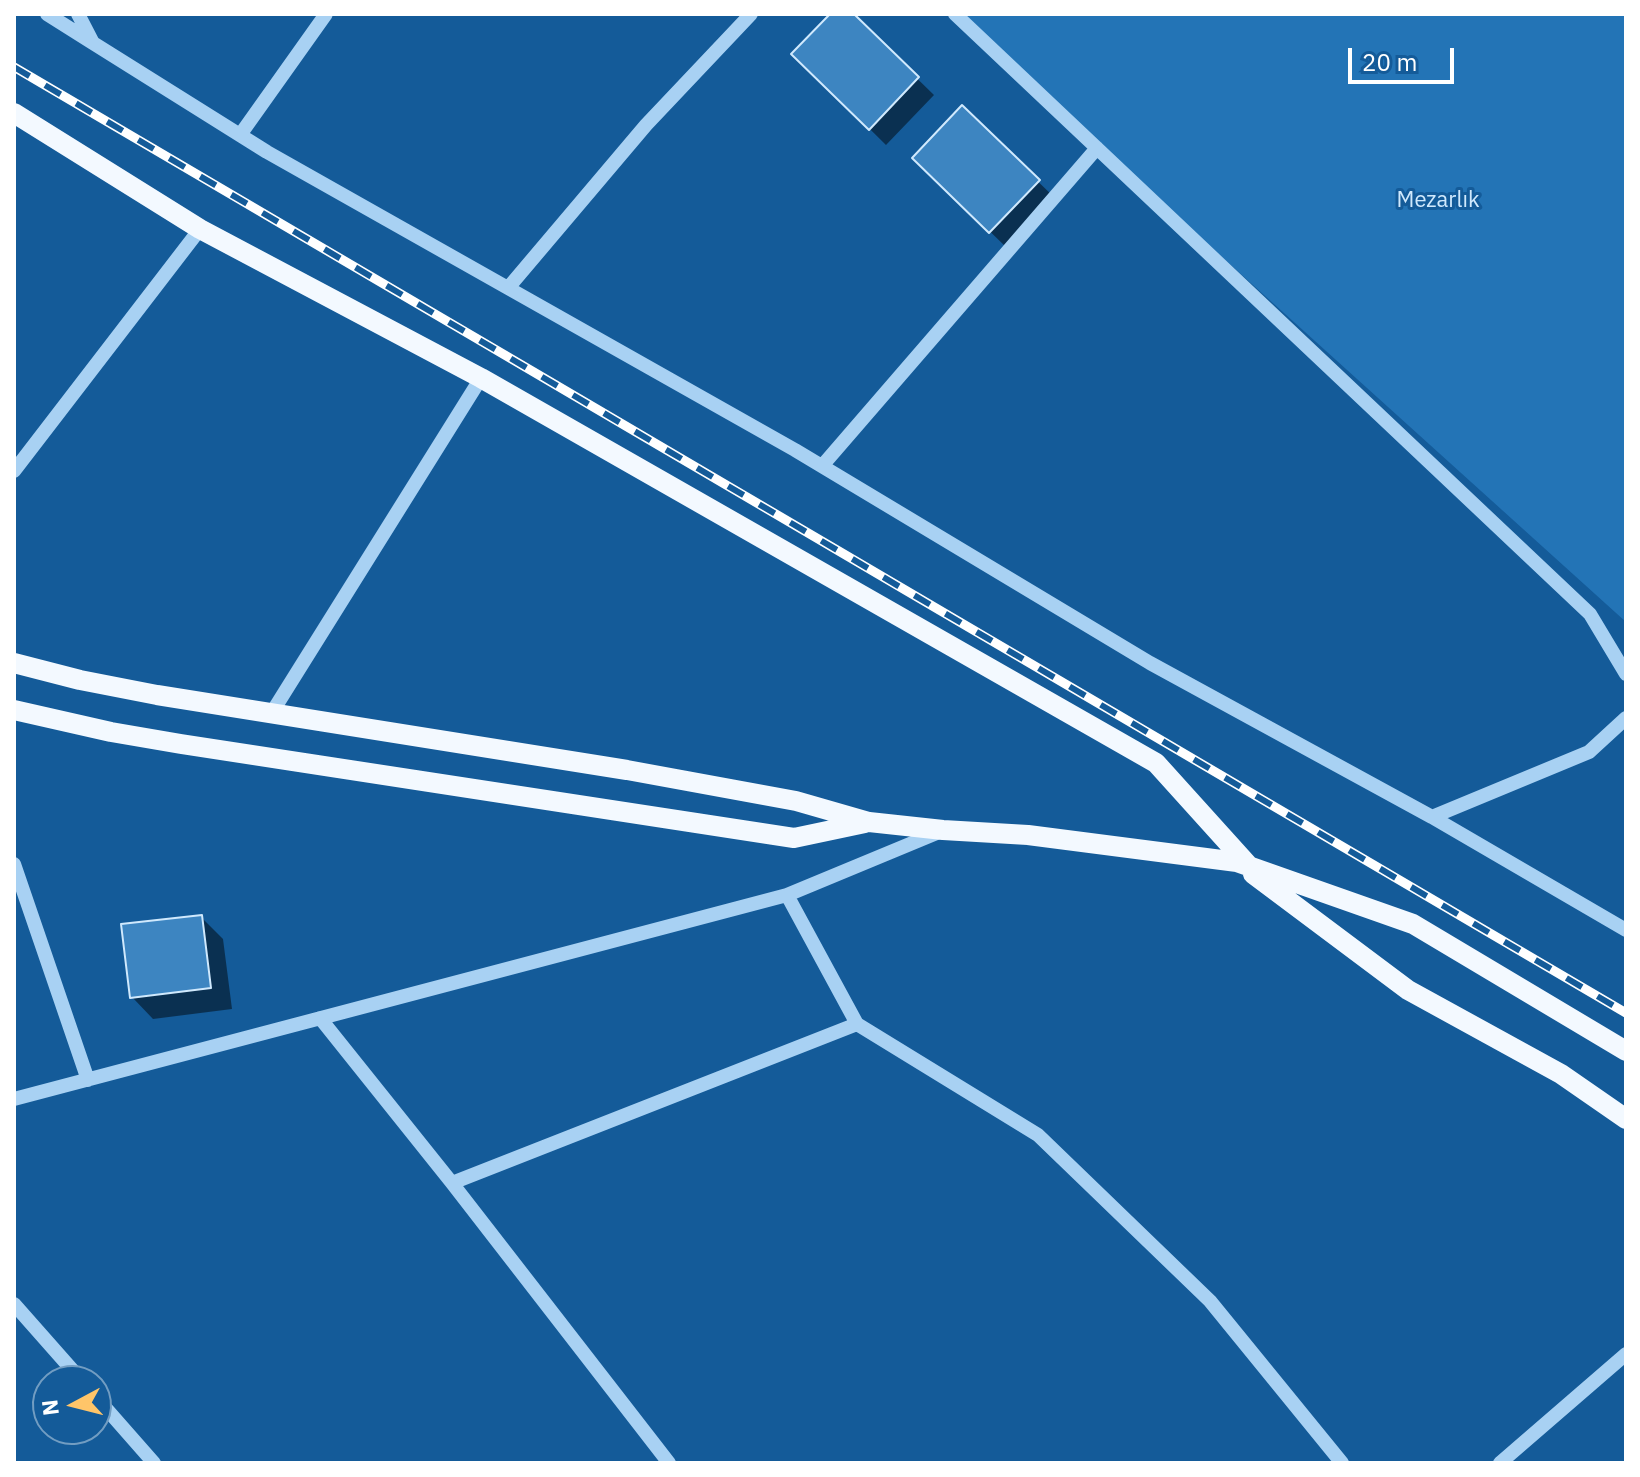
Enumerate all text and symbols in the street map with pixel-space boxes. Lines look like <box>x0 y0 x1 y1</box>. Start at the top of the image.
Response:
scale bar <box>1352 32 1458 82</box>
text: 20 m <box>1362 46 1417 78</box>
park label: Mezarlık <box>1397 188 1479 214</box>
north arrow <box>32 1365 112 1445</box>
text: N <box>34 1398 65 1417</box>

